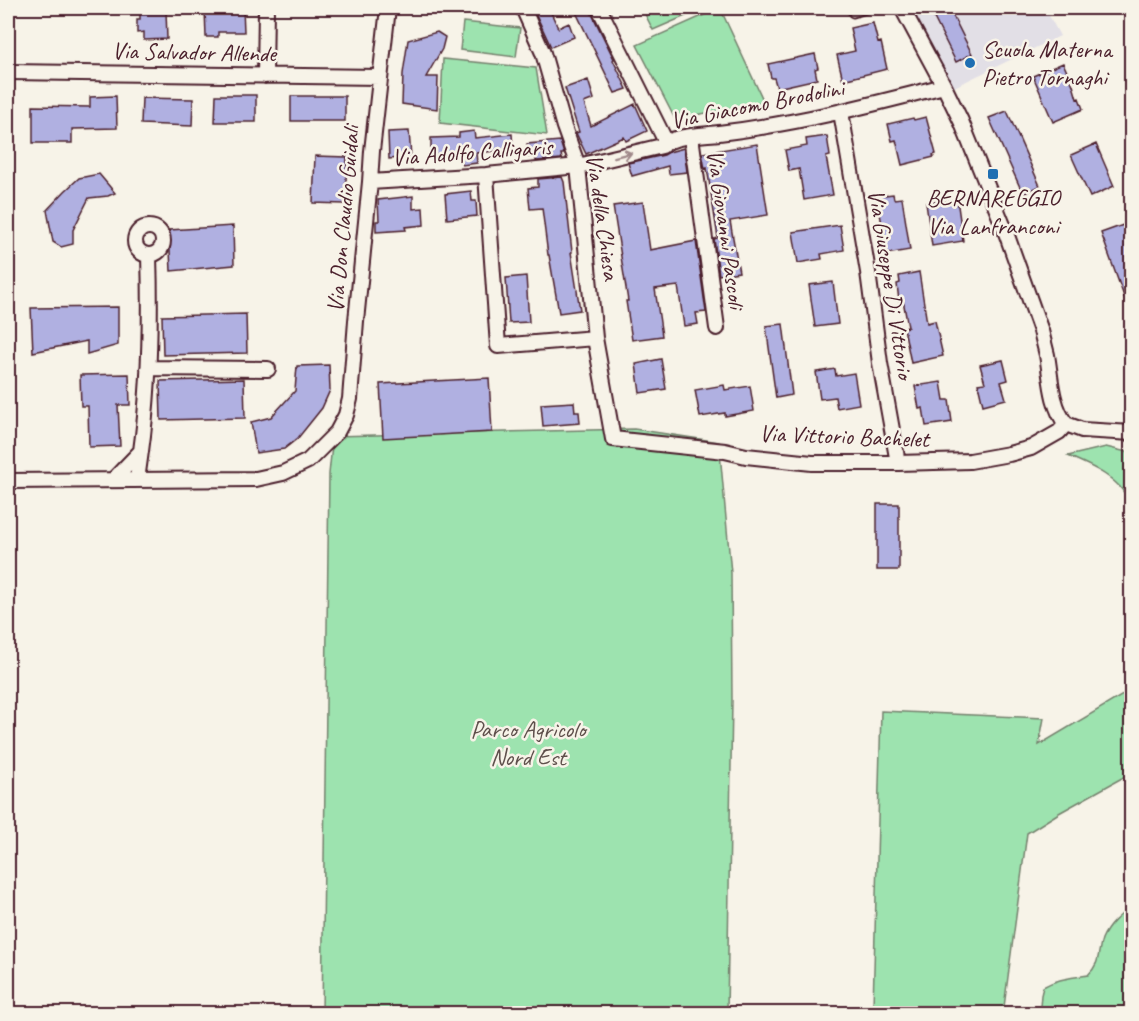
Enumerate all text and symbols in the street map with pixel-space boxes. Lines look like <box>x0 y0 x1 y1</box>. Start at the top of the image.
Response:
place label: Scuola Materna Pietro Tornaghi <box>982 34 1114 92</box>
street label: Via Salvador Allende <box>112 36 278 68</box>
marker: Scuola Materna Pietro Tornaghi <box>963 56 977 70</box>
street label: Via Giacomo Brodolini <box>668 72 849 136</box>
street label: Via Don Claudio Guidali <box>320 122 366 314</box>
street label: Via Adolfo Calligaris <box>391 131 555 173</box>
street label: Via Giovanni Pascoli <box>700 147 753 314</box>
one-way arrow <box>613 149 632 161</box>
street label: Via della Chiesa <box>579 152 627 283</box>
marker: BERNAREGGIO Via Lanfranconi <box>986 167 1000 181</box>
place label: BERNAREGGIO Via Lanfranconi <box>926 183 1062 241</box>
street label: Via Giuseppe Di Vittorio <box>861 187 921 383</box>
street label: Via Vittorio Bachelet <box>759 418 931 454</box>
park label: Parco Agricolo Nord Est <box>470 714 588 772</box>

